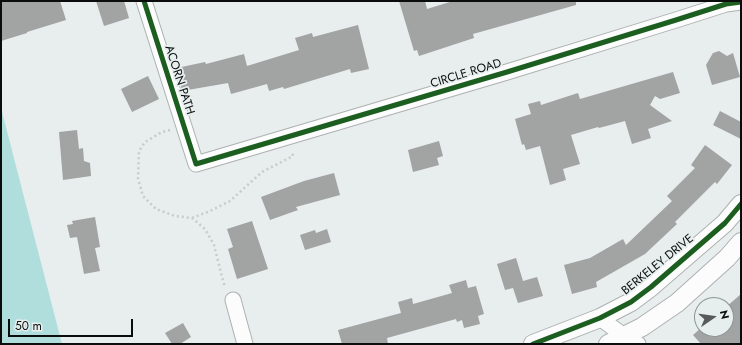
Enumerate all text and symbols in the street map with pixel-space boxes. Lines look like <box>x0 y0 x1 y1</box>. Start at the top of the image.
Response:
street label: ACORN PATH <box>161 44 197 116</box>
street label: CIRCLE ROAD <box>429 56 503 92</box>
street label: BERKELEY DRIVE <box>619 232 697 298</box>
north arrow <box>694 297 734 337</box>
text: N <box>716 308 733 321</box>
scale bar <box>10 311 135 337</box>
text: 50 m <box>15 317 42 335</box>

